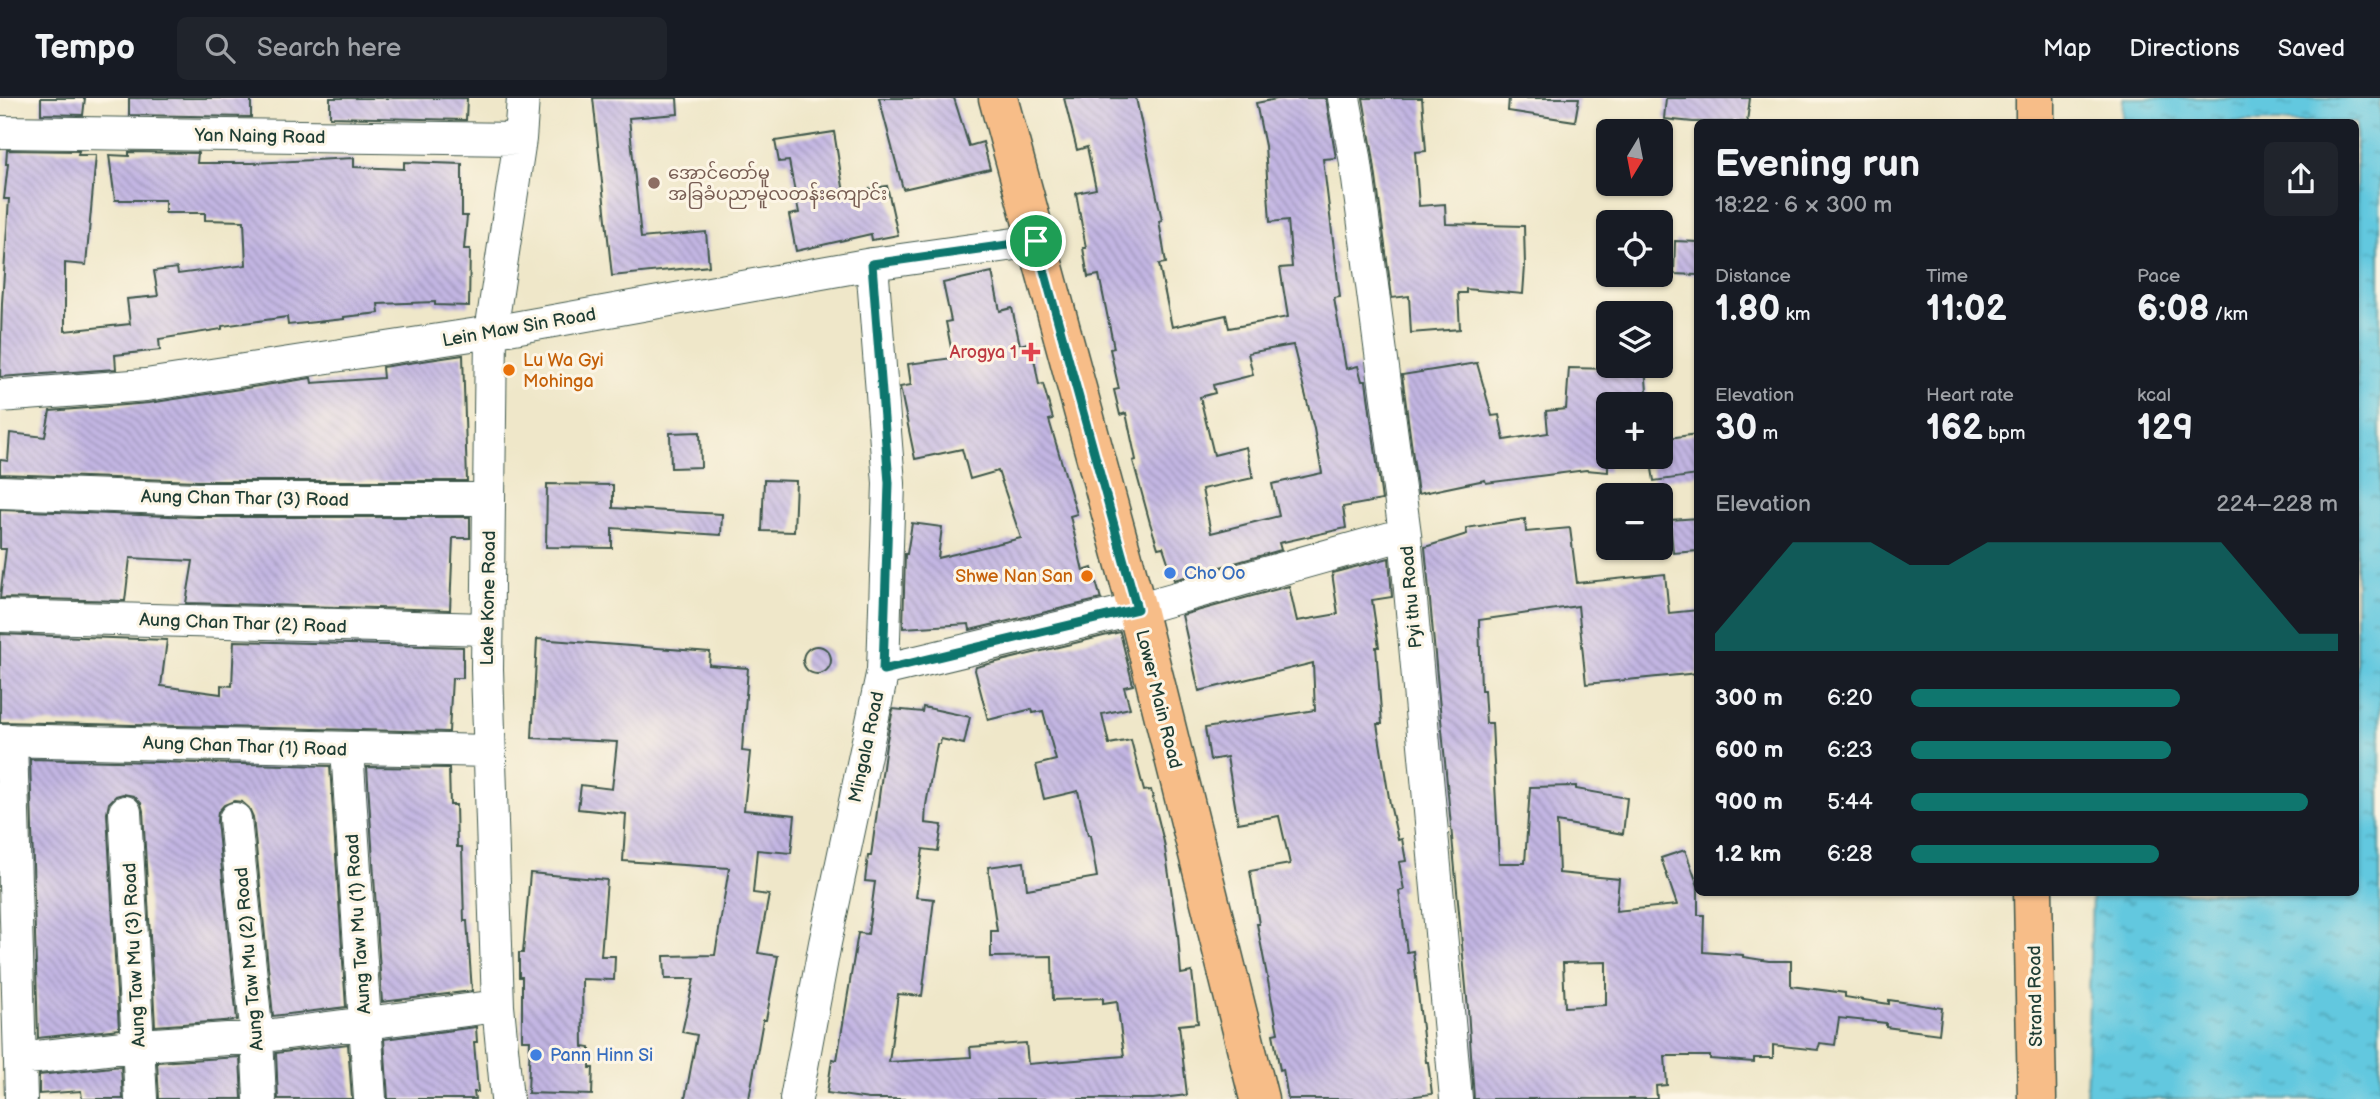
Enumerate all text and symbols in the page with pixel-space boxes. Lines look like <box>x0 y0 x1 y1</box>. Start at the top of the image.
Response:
search box <box>177 17 667 80</box>
text: Tempo <box>35 28 135 68</box>
icon: search <box>201 29 239 67</box>
text: Search here <box>257 33 401 64</box>
text: Map <box>2043 34 2091 63</box>
text: Directions <box>2129 34 2240 63</box>
text: Saved <box>2278 34 2345 63</box>
north arrow <box>1596 119 1673 196</box>
map controls <box>1596 119 1673 560</box>
street label: Yan Naing Road <box>193 125 326 148</box>
text: Evening run <box>1715 142 1920 187</box>
button: share <box>2264 142 2338 216</box>
place label: အောင်တော်မူ အခြခံပညာမူလတန်းကျောင်း <box>668 160 887 209</box>
marker: အောင်တော်မူ အခြခံပညာမူလတန်းကျောင်း <box>646 175 662 191</box>
text: 18:22 · 6 × 300 m <box>1715 191 1892 219</box>
button: locate <box>1596 210 1673 287</box>
pin <box>1006 211 1066 271</box>
icon: arrive <box>1017 222 1055 260</box>
text: Distance <box>1715 265 1791 288</box>
text: Time <box>1926 265 1968 288</box>
text: Pace <box>2137 265 2180 288</box>
text: 1.80 <box>1715 288 1780 331</box>
text: 11:02 <box>1926 288 2007 331</box>
text: 6:08 <box>2137 288 2209 331</box>
button: layers <box>1596 301 1673 378</box>
text: km <box>1780 303 1810 326</box>
text: /km <box>2209 303 2248 326</box>
street label: Lein Maw Sin Road <box>441 304 598 351</box>
place label: Arogya 1 <box>950 342 1017 363</box>
marker: Arogya 1 <box>1023 344 1039 360</box>
place label: Lu Wa Gyi Mohinga <box>523 350 604 392</box>
marker: Lu Wa Gyi Mohinga <box>501 362 517 378</box>
text: Elevation <box>1715 384 1794 407</box>
text: Heart rate <box>1926 384 2014 407</box>
text: kcal <box>2137 384 2171 407</box>
button: + <box>1596 392 1673 469</box>
text: 30 <box>1715 407 1757 450</box>
text: 162 <box>1926 407 1983 450</box>
text: 129 <box>2137 407 2193 450</box>
text: m <box>1757 422 1778 445</box>
text: bpm <box>1983 422 2025 445</box>
button: − <box>1596 483 1673 560</box>
street label: Aung Chan Thar (3) Road <box>141 486 349 511</box>
text: Elevation <box>1715 490 1811 518</box>
text: 224–228 m <box>2216 490 2338 518</box>
street label: Lake Kone Road <box>477 530 500 666</box>
street label: Pyi thu Road <box>1397 545 1426 649</box>
place label: Cho Oo <box>1184 563 1246 584</box>
marker: Cho Oo <box>1162 565 1178 581</box>
place label: Shwe Nan San <box>955 566 1073 587</box>
marker: Shwe Nan San <box>1079 568 1095 584</box>
street label: Aung Chan Thar (2) Road <box>139 609 347 638</box>
street label: Lower Main Road <box>1131 628 1186 771</box>
text: 300 m <box>1715 684 1783 712</box>
text: 6:20 <box>1827 684 1873 712</box>
street label: Mingala Road <box>844 690 889 805</box>
street label: Aung Chan Thar (1) Road <box>143 732 347 761</box>
text: 600 m <box>1715 736 1783 764</box>
text: 6:23 <box>1827 736 1873 764</box>
text: 900 m <box>1715 788 1783 816</box>
text: 5:44 <box>1827 788 1873 816</box>
street label: Aung Taw Mu (1) Road <box>342 833 375 1015</box>
text: 1.2 km <box>1715 840 1781 868</box>
text: 6:28 <box>1827 840 1873 868</box>
street label: Aung Taw Mu (3) Road <box>119 862 150 1048</box>
street label: Aung Taw Mu (2) Road <box>231 866 268 1052</box>
street label: Strand Road <box>2024 945 2047 1047</box>
place label: Pann Hinn Si <box>550 1045 653 1066</box>
marker: Pann Hinn Si <box>528 1047 544 1063</box>

